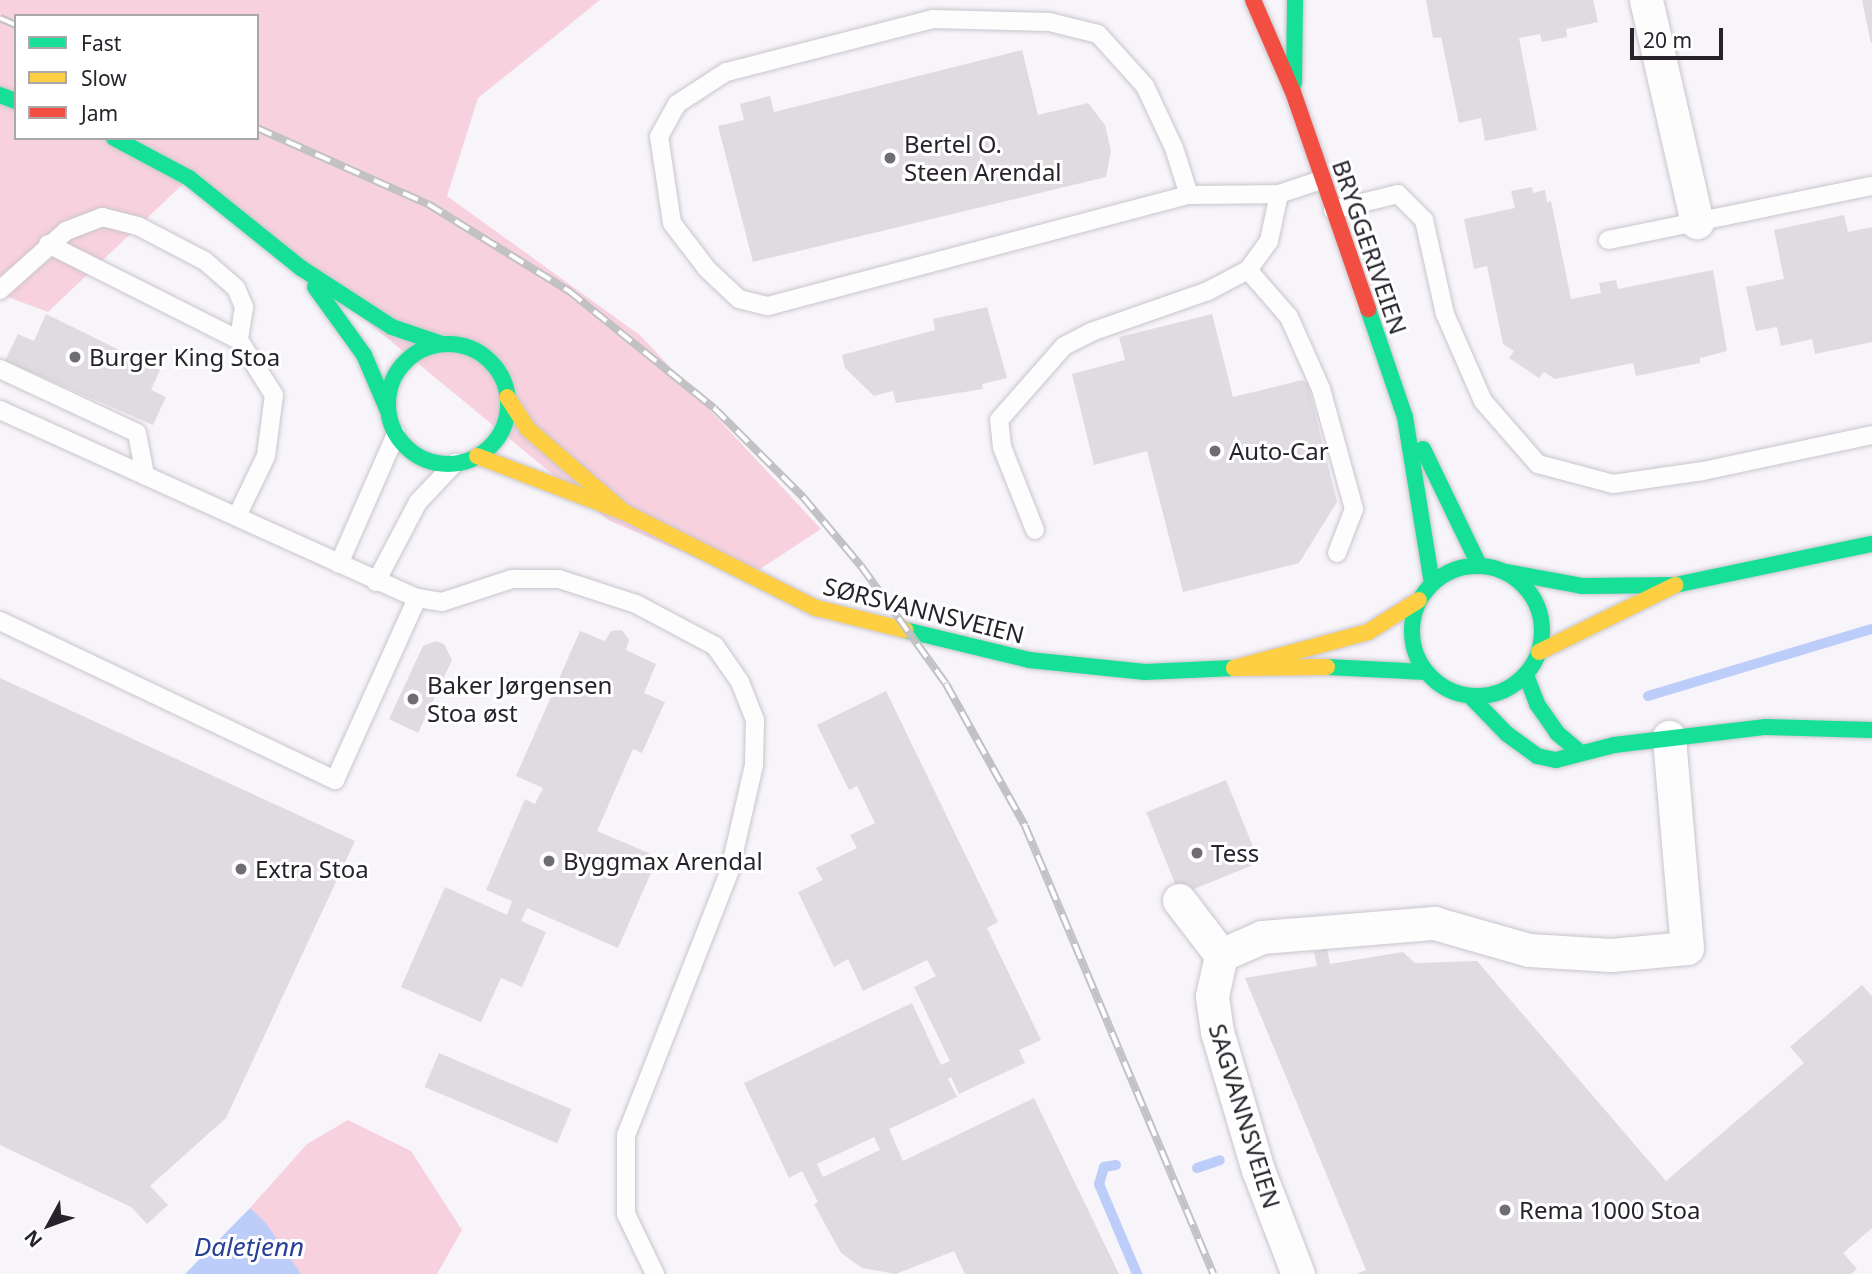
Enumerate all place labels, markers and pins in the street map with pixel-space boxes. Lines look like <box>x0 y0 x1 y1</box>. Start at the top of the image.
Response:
place label: Bertel O. Steen Arendal <box>904 130 1062 186</box>
marker: Bertel O. Steen Arendal <box>882 150 898 166</box>
place label: Burger King Stoa <box>89 343 280 371</box>
marker: Burger King Stoa <box>67 349 83 365</box>
place label: Auto-Car <box>1229 437 1329 465</box>
marker: Auto-Car <box>1207 443 1223 459</box>
place label: Baker Jørgensen Stoa øst <box>427 671 612 727</box>
marker: Baker Jørgensen Stoa øst <box>405 691 421 707</box>
place label: Tess <box>1211 839 1259 867</box>
marker: Tess <box>1189 845 1205 861</box>
place label: Byggmax Arendal <box>563 847 763 875</box>
marker: Byggmax Arendal <box>541 853 557 869</box>
place label: Extra Stoa <box>255 855 369 883</box>
marker: Extra Stoa <box>233 861 249 877</box>
place label: Rema 1000 Stoa <box>1519 1196 1701 1224</box>
marker: Rema 1000 Stoa <box>1497 1202 1513 1218</box>

